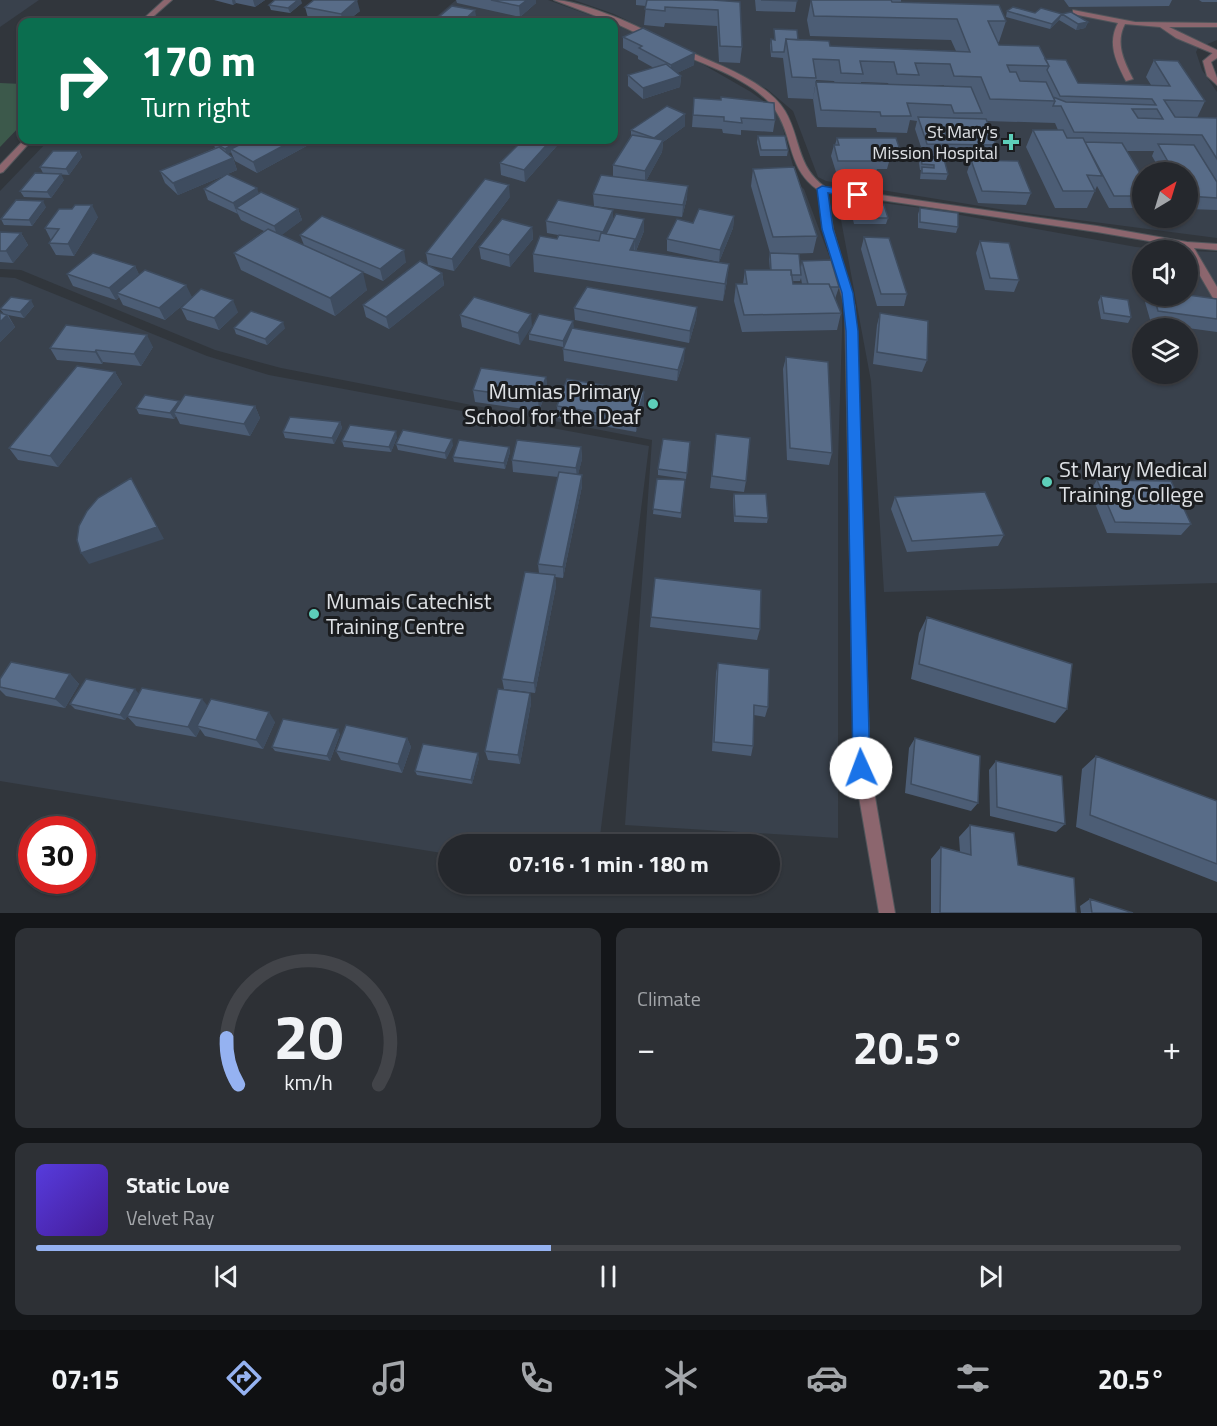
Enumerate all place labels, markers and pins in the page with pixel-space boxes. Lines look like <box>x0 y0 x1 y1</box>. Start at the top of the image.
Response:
place label: St Mary's Mission Hospital <box>872 118 998 166</box>
marker: St Mary's Mission Hospital <box>1002 133 1020 151</box>
pin <box>832 169 883 220</box>
place label: Mumias Primary School for the Deaf <box>464 374 642 433</box>
marker: Mumias Primary School for the Deaf <box>646 397 660 411</box>
place label: St Mary Medical Training College <box>1059 452 1208 511</box>
marker: St Mary Medical Training College <box>1040 475 1054 489</box>
place label: Mumais Catechist Training Centre <box>326 584 492 643</box>
marker: Mumais Catechist Training Centre <box>307 607 321 621</box>

